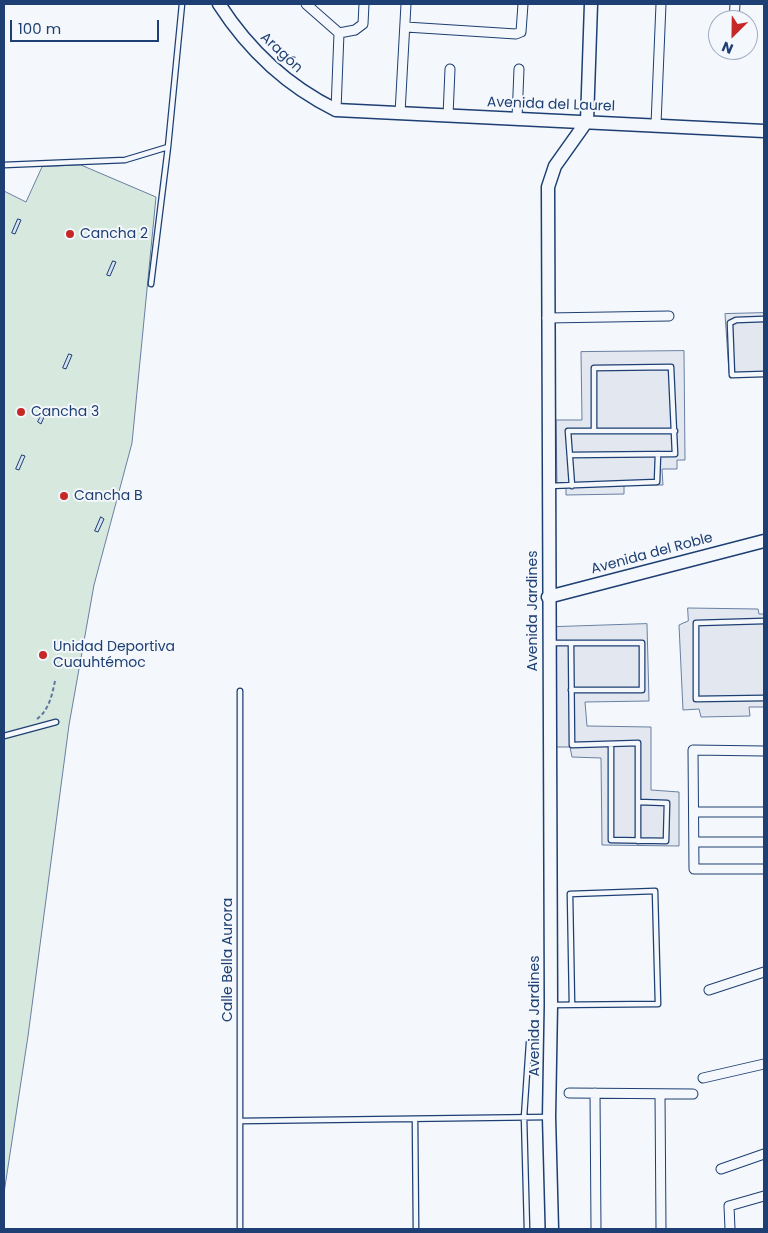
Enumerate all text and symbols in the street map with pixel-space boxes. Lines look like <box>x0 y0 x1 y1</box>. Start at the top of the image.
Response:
scale bar <box>12 10 161 42</box>
north arrow <box>708 10 758 60</box>
text: 100 m <box>18 18 61 39</box>
street label: Aragón <box>256 29 306 77</box>
text: N <box>719 37 736 59</box>
street label: Avenida del Laurel <box>487 94 615 116</box>
place label: Cancha 2 <box>80 226 148 242</box>
marker: Cancha 2 <box>64 228 76 240</box>
place label: Cancha 3 <box>31 404 99 420</box>
marker: Cancha 3 <box>15 406 27 418</box>
place label: Cancha B <box>74 488 142 504</box>
marker: Cancha B <box>58 490 70 502</box>
street label: Avenida del Roble <box>589 530 715 578</box>
street label: Avenida Jardines <box>525 550 541 672</box>
place label: Unidad Deportiva Cuauhtémoc <box>53 639 175 672</box>
marker: Unidad Deportiva Cuauhtémoc <box>37 649 49 661</box>
street label: Calle Bella Aurora <box>220 898 236 1022</box>
street label: Avenida Jardines <box>527 955 543 1077</box>

